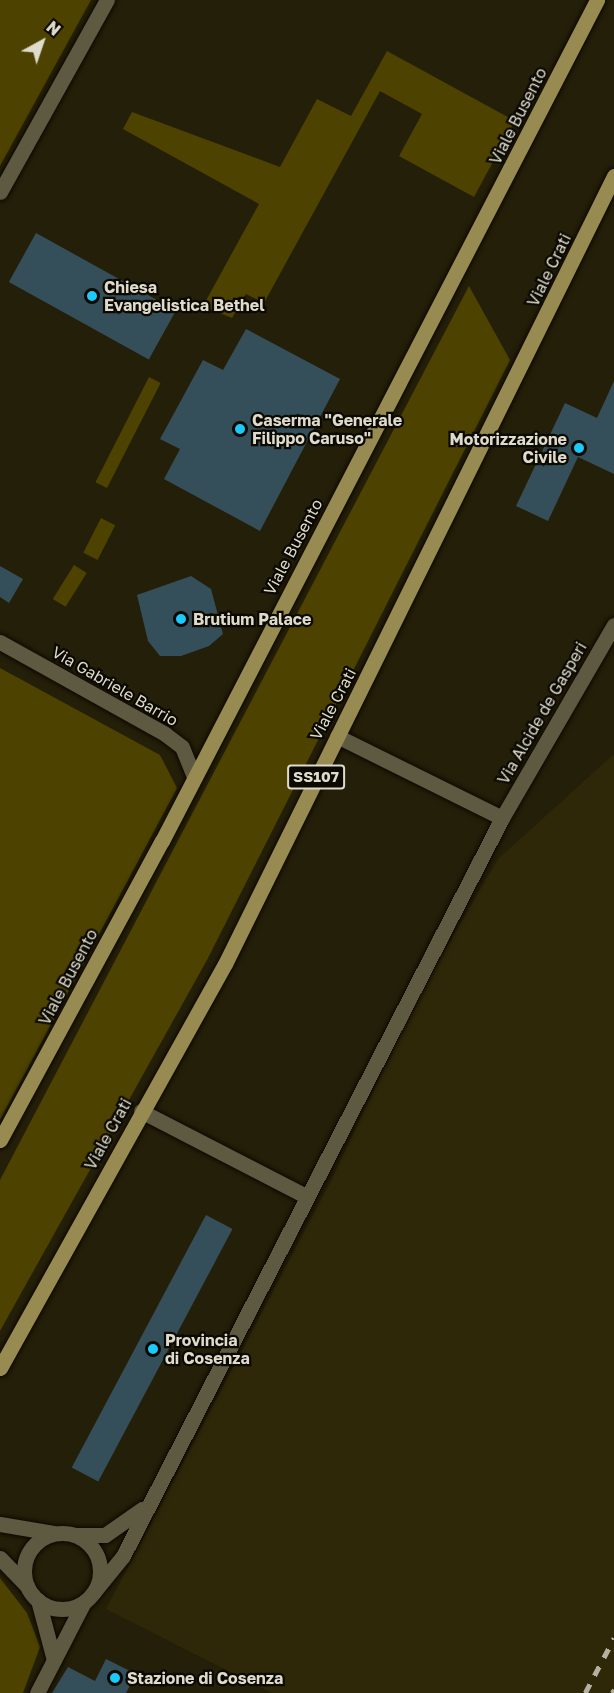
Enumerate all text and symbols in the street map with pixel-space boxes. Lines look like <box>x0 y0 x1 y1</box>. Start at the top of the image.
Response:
north arrow <box>12 12 72 72</box>
text: N <box>42 17 65 40</box>
street label: Viale Busento <box>485 64 551 168</box>
street label: Viale Crati <box>523 230 575 310</box>
place label: Chiesa Evangelistica Bethel <box>104 277 265 315</box>
marker: Chiesa Evangelistica Bethel <box>85 289 99 303</box>
place label: Caserma "Generale Filippo Caruso" <box>252 410 402 448</box>
marker: Caserma "Generale Filippo Caruso" <box>233 422 247 436</box>
place label: Motorizzazione Civile <box>450 429 567 467</box>
marker: Motorizzazione Civile <box>572 441 586 455</box>
street label: Viale Busento <box>260 496 326 598</box>
place label: Brutium Palace <box>193 609 311 629</box>
marker: Brutium Palace <box>174 612 188 626</box>
street label: Via Alcide de Gasperi <box>493 638 591 788</box>
street label: Via Gabriele Barrio <box>49 642 181 730</box>
street label: Viale Crati <box>306 665 360 743</box>
road number: SS107 <box>286 765 346 789</box>
street label: Viale Busento <box>35 926 101 1028</box>
street label: Viale Crati <box>80 1095 136 1173</box>
place label: Provincia di Cosenza <box>165 1330 250 1368</box>
marker: Provincia di Cosenza <box>146 1342 160 1356</box>
place label: Stazione di Cosenza <box>127 1668 283 1688</box>
marker: Stazione di Cosenza <box>108 1671 122 1685</box>

